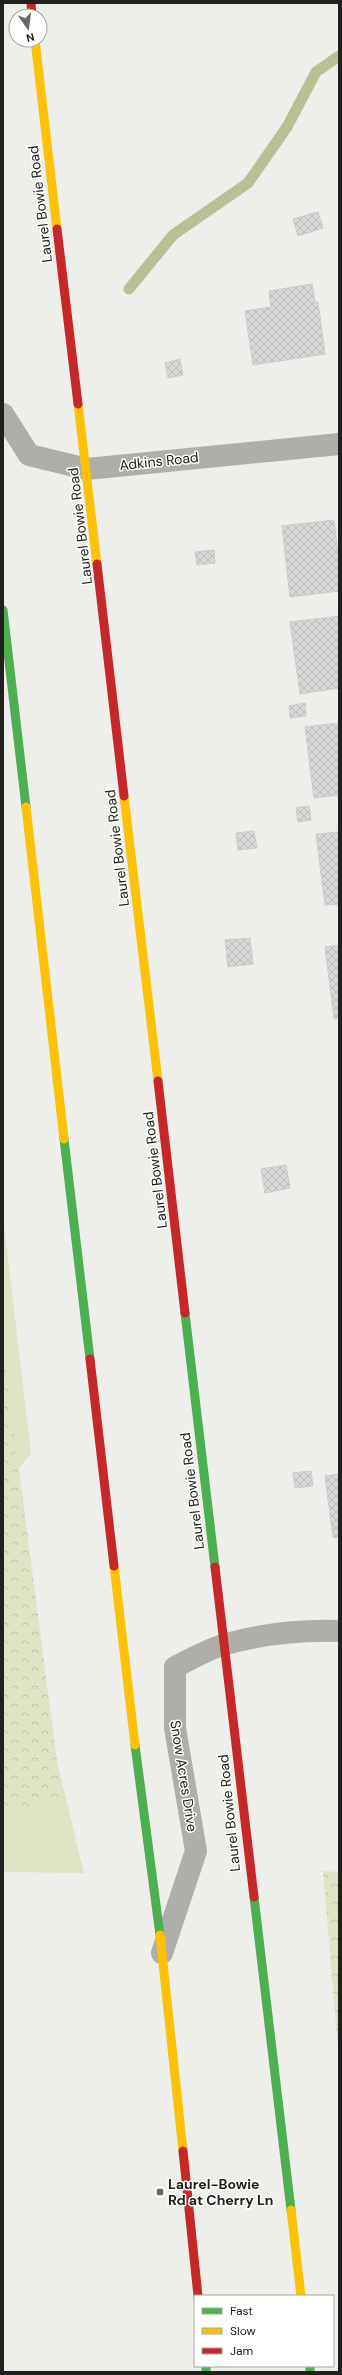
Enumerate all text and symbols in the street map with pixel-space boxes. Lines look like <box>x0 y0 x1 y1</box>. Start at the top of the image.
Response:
north arrow <box>8 8 48 48</box>
text: N <box>25 30 36 45</box>
street label: Laurel Bowie Road <box>24 145 56 263</box>
street label: Adkins Road <box>119 448 199 474</box>
street label: Laurel Bowie Road <box>64 467 96 585</box>
street label: Laurel Bowie Road <box>101 789 133 907</box>
street label: Laurel Bowie Road <box>139 1111 171 1229</box>
street label: Laurel Bowie Road <box>176 1432 208 1550</box>
street label: Snow Acres Drive <box>166 1719 202 1833</box>
street label: Laurel Bowie Road <box>214 1754 244 1872</box>
place label: Laurel-Bowie Rd at Cherry Ln <box>168 2175 273 2209</box>
marker: Laurel-Bowie Rd at Cherry Ln <box>155 2187 165 2197</box>
legend <box>194 2295 334 2367</box>
text: Fast <box>230 2303 253 2319</box>
text: Slow <box>230 2323 256 2339</box>
text: Jam <box>230 2343 253 2359</box>

